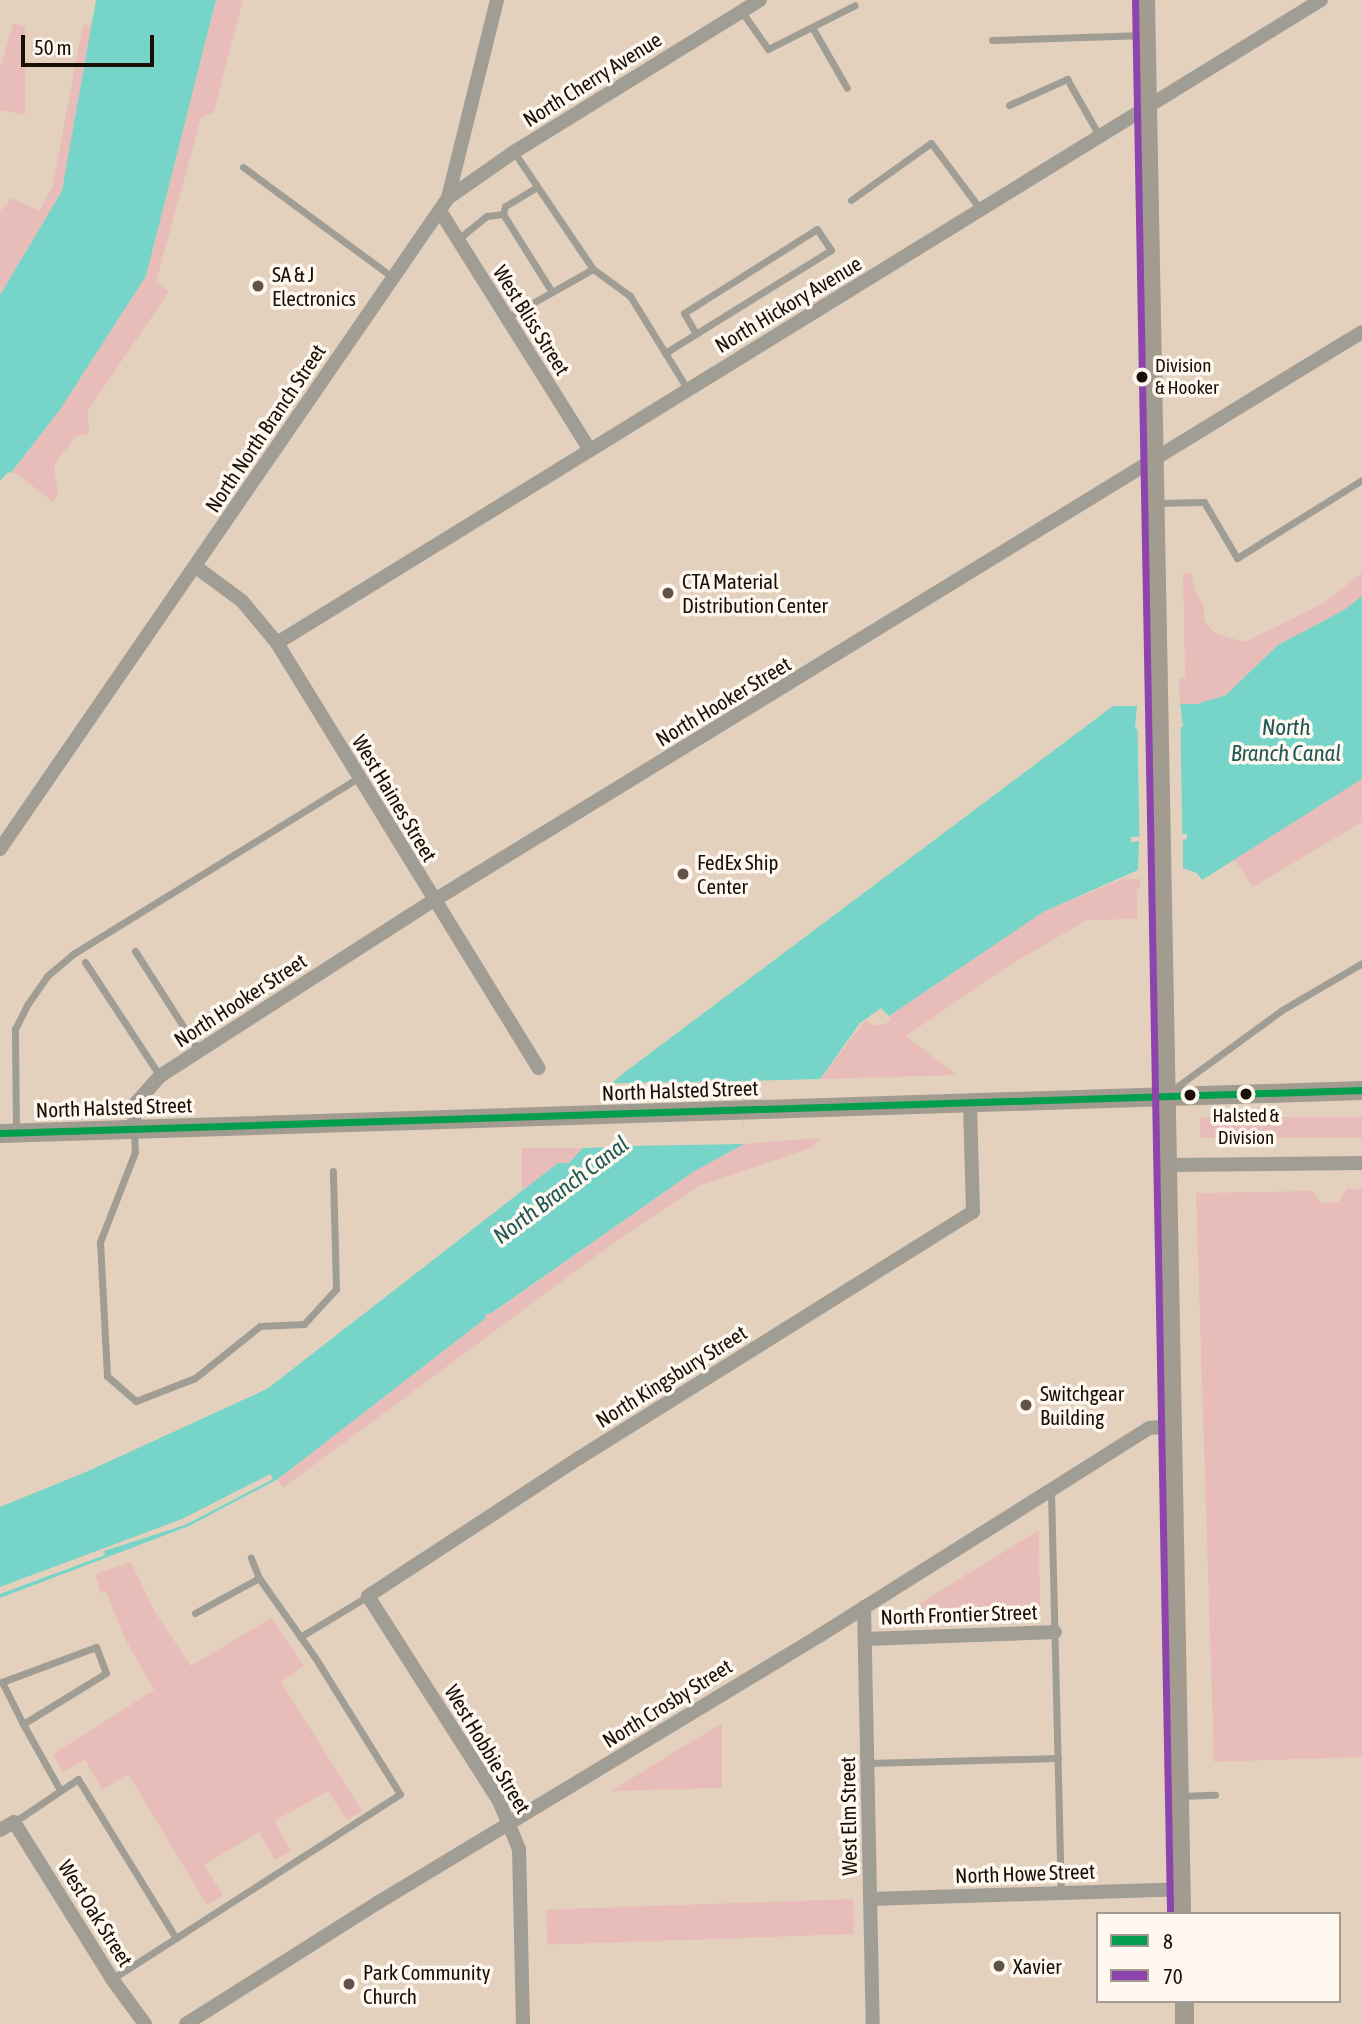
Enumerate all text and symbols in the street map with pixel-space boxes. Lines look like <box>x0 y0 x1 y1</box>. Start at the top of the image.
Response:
scale bar <box>24 21 158 65</box>
street label: North Cherry Avenue <box>518 26 666 132</box>
text: 50 m <box>34 35 72 59</box>
street label: North Hickory Avenue <box>710 250 866 358</box>
street label: West Bliss Street <box>488 260 576 380</box>
place label: SA & J Electronics <box>272 261 356 311</box>
marker: SA & J Electronics <box>250 278 266 294</box>
street label: North North Branch Street <box>199 339 331 517</box>
place label: Division & Hooker <box>1155 355 1219 399</box>
marker: Division & Hooker <box>1135 370 1149 384</box>
place label: CTA Material Distribution Center <box>682 568 828 618</box>
marker: CTA Material Distribution Center <box>660 585 676 601</box>
street label: North Hooker Street <box>651 651 795 751</box>
water label: North Branch Canal <box>1231 713 1341 767</box>
street label: West Haines Street <box>347 730 443 866</box>
place label: FedEx Ship Center <box>697 849 779 899</box>
marker: FedEx Ship Center <box>675 866 691 882</box>
street label: North Hooker Street <box>169 948 311 1052</box>
street label: North Halsted Street <box>601 1075 759 1105</box>
marker: Halsted & Division <box>1239 1087 1253 1101</box>
unlabelled marker <box>1183 1088 1197 1102</box>
street label: North Halsted Street <box>35 1092 193 1122</box>
place label: Halsted & Division <box>1213 1105 1279 1149</box>
water label: North Branch Canal <box>488 1130 634 1250</box>
street label: North Kingsbury Street <box>591 1319 751 1433</box>
place label: Switchgear Building <box>1040 1380 1124 1430</box>
marker: Switchgear Building <box>1018 1397 1034 1413</box>
street label: North Frontier Street <box>880 1599 1038 1629</box>
street label: North Crosby Street <box>598 1653 736 1753</box>
street label: West Hobbie Street <box>440 1680 536 1818</box>
street label: West Elm Street <box>834 1756 862 1876</box>
street label: West Oak Street <box>53 1855 139 1971</box>
street label: North Howe Street <box>955 1858 1095 1888</box>
legend <box>1096 1912 1341 2003</box>
text: 8 <box>1163 1929 1173 1953</box>
place label: Xavier <box>1013 1953 1061 1979</box>
marker: Xavier <box>991 1958 1007 1974</box>
place label: Park Community Church <box>363 1959 490 2009</box>
text: 70 <box>1163 1964 1183 1988</box>
marker: Park Community Church <box>341 1976 357 1992</box>

